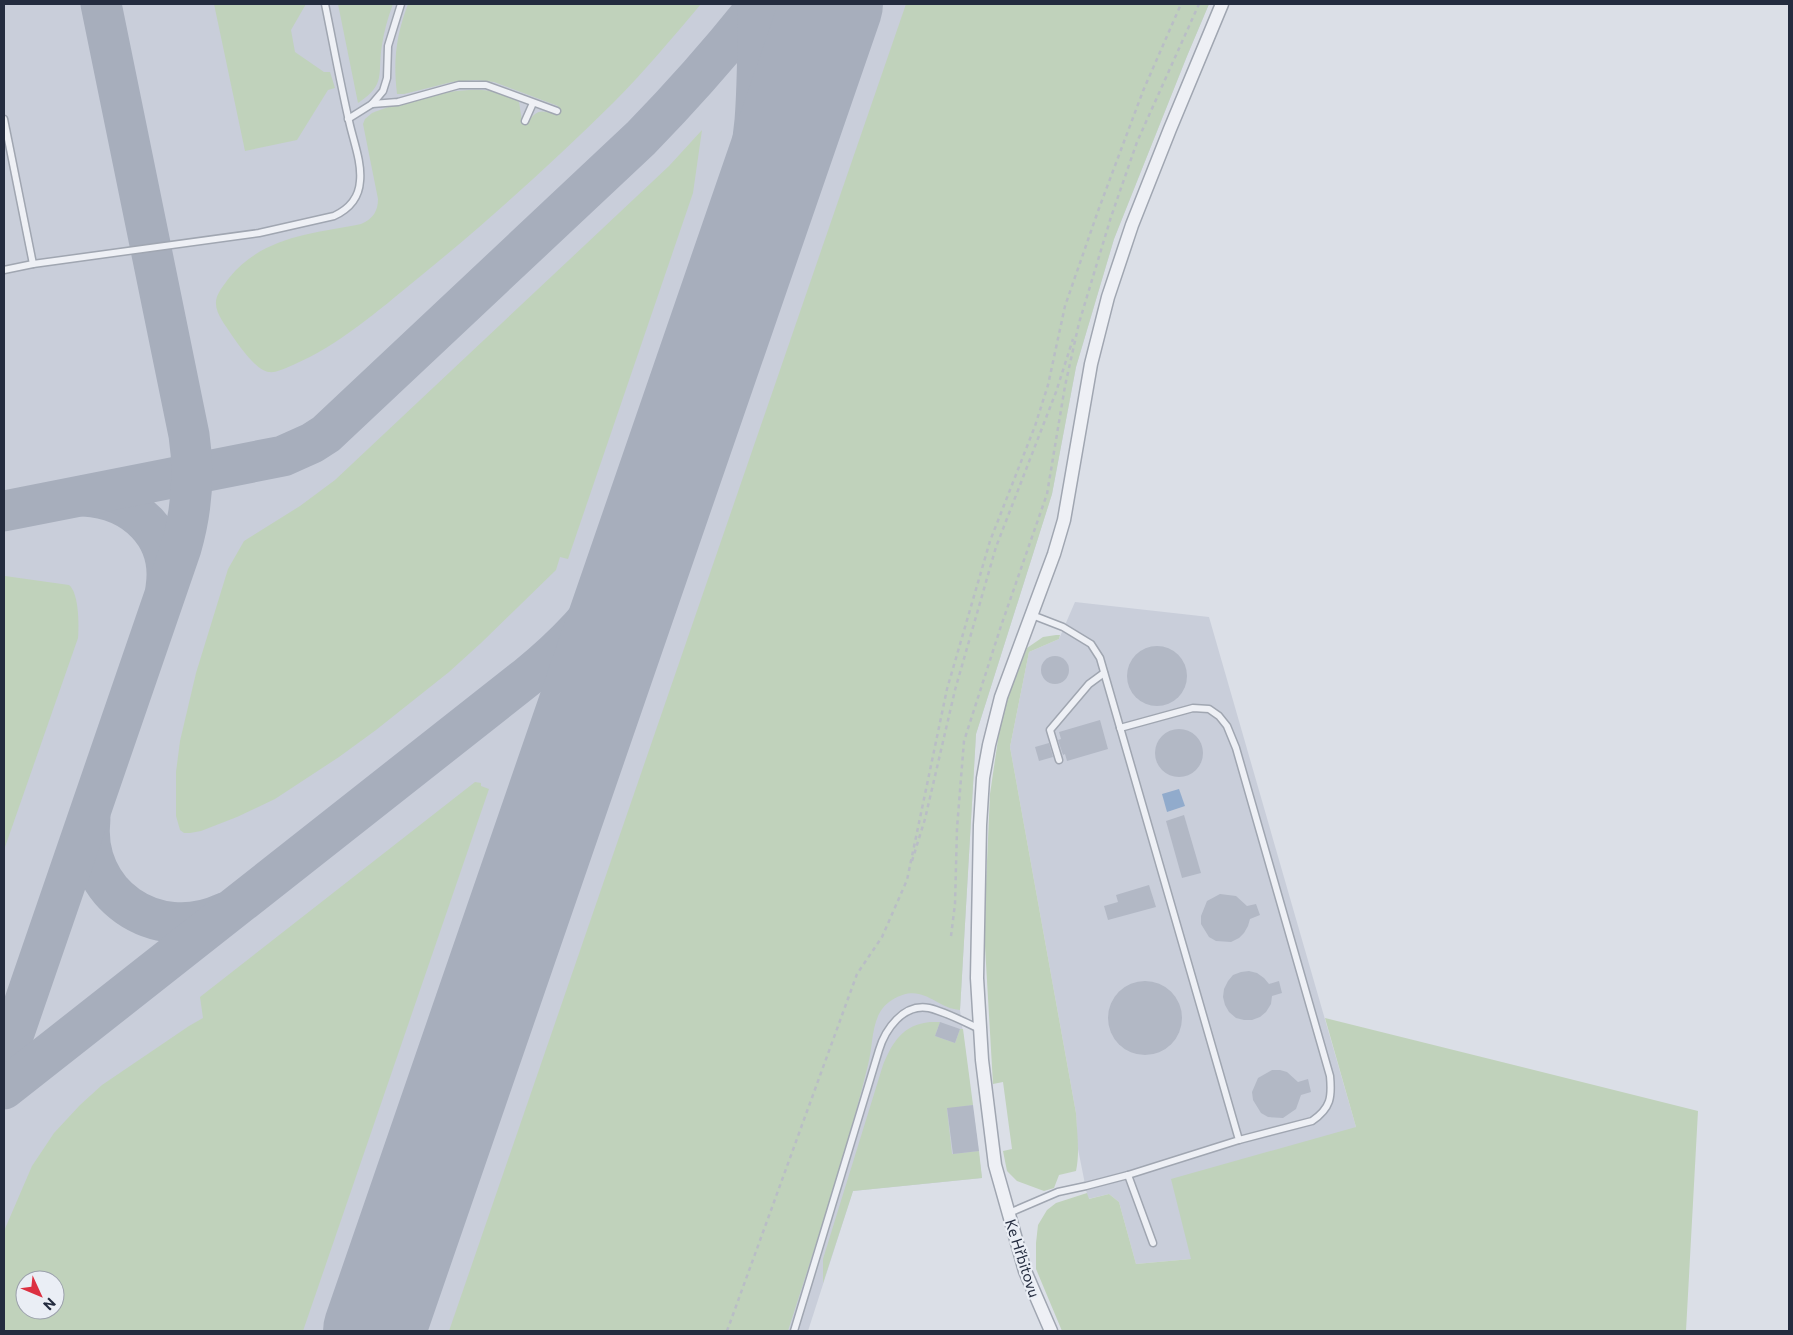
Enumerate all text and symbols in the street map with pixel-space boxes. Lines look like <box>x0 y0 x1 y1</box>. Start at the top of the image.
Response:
street label: Ke Hřbitovu <box>1002 1217 1044 1299</box>
north arrow <box>15 1270 65 1320</box>
text: N <box>40 1295 59 1314</box>

